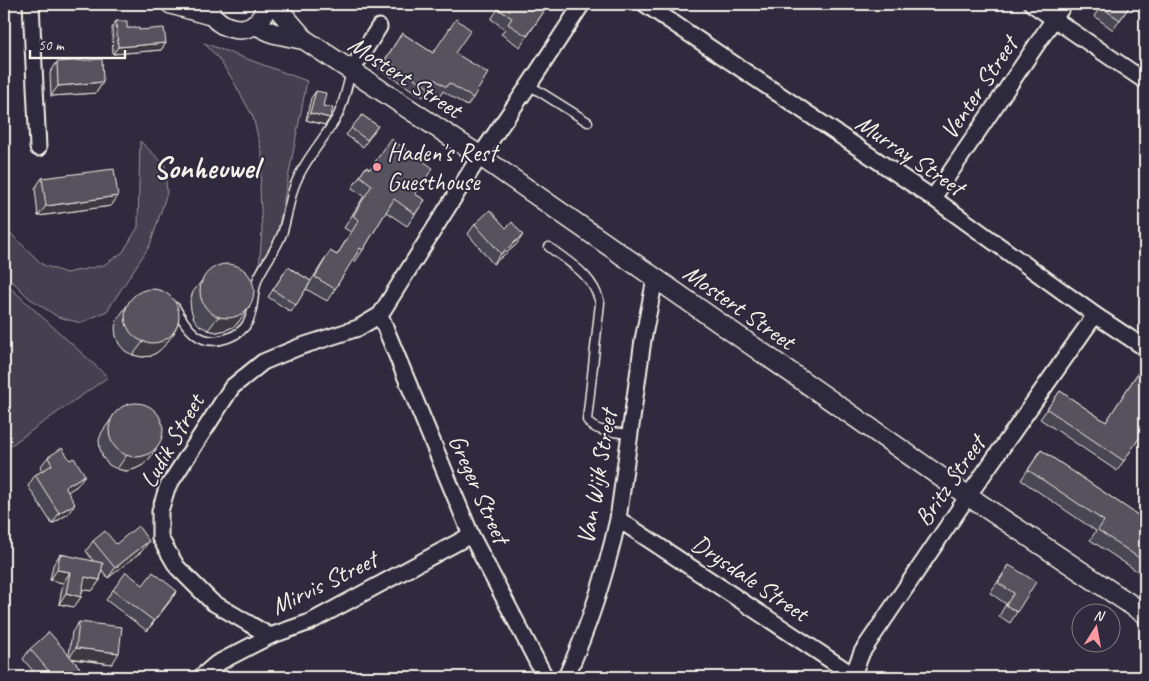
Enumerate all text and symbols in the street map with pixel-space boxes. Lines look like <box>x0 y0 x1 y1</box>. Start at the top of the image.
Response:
scale bar <box>30 28 125 60</box>
street label: Mostert Street <box>342 28 470 127</box>
street label: Venter Street <box>933 28 1027 145</box>
text: 50 m <box>38 36 65 55</box>
street label: Murray Street <box>850 107 973 205</box>
place label: Haden's Rest Guesthouse <box>387 137 501 198</box>
district label: Sonheuwel <box>153 149 264 187</box>
marker: Haden's Rest Guesthouse <box>371 161 383 173</box>
street label: Mostert Street <box>677 257 803 359</box>
street label: Ludik Street <box>133 386 213 493</box>
street label: Van Wijk Street <box>569 404 625 547</box>
street label: Britz Street <box>907 427 995 532</box>
street label: Greger Street <box>441 430 519 552</box>
street label: Drysdale Street <box>686 527 817 630</box>
street label: Mirvis Street <box>266 542 386 622</box>
north arrow <box>1072 604 1122 654</box>
text: N <box>1093 607 1107 625</box>

